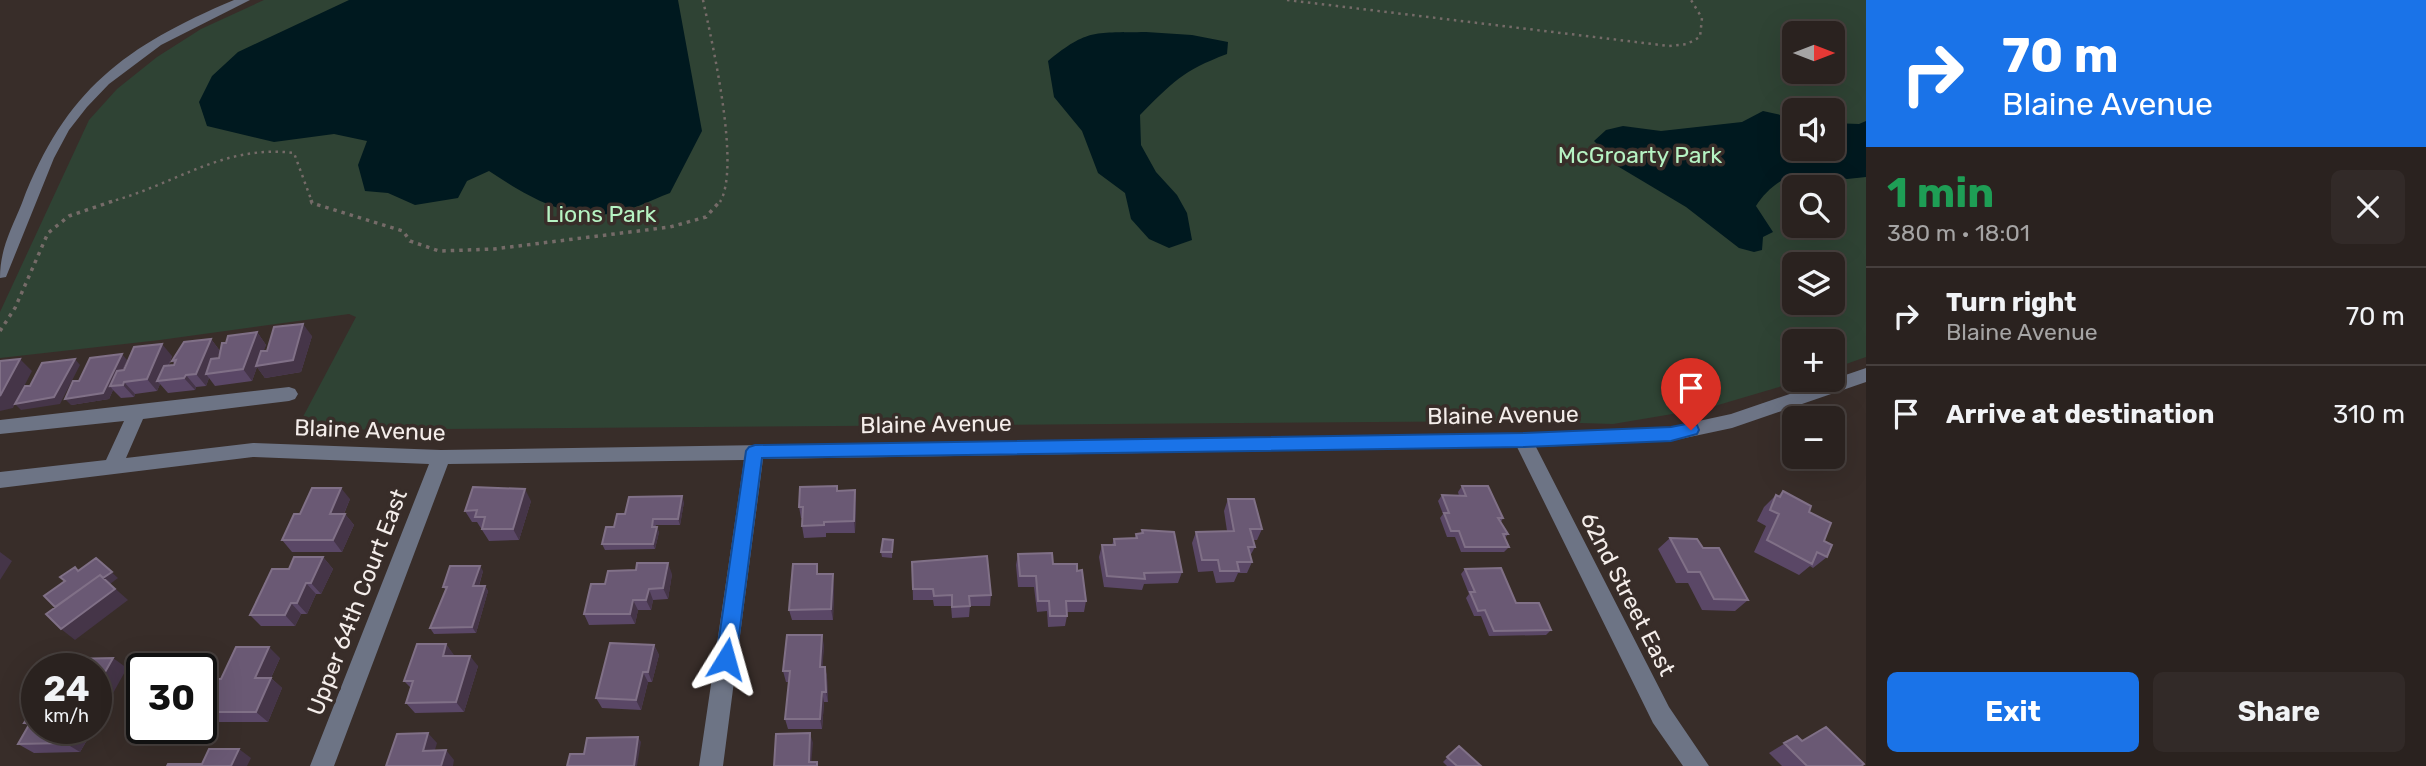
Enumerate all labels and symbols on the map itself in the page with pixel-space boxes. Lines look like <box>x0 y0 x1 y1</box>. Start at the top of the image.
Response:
north arrow <box>1782 21 1844 84</box>
park label: McGroarty Park <box>1558 141 1722 169</box>
park label: Lions Park <box>546 200 657 228</box>
pin <box>1661 358 1721 430</box>
street label: Blaine Avenue <box>1427 400 1579 430</box>
street label: Blaine Avenue <box>860 409 1012 439</box>
street label: Blaine Avenue <box>294 413 446 447</box>
street label: Upper 64th Court East <box>301 485 413 719</box>
street label: 62nd Street East <box>1575 507 1681 681</box>
position arrow <box>689 622 763 696</box>
speed limit sign: 30 <box>126 653 217 744</box>

